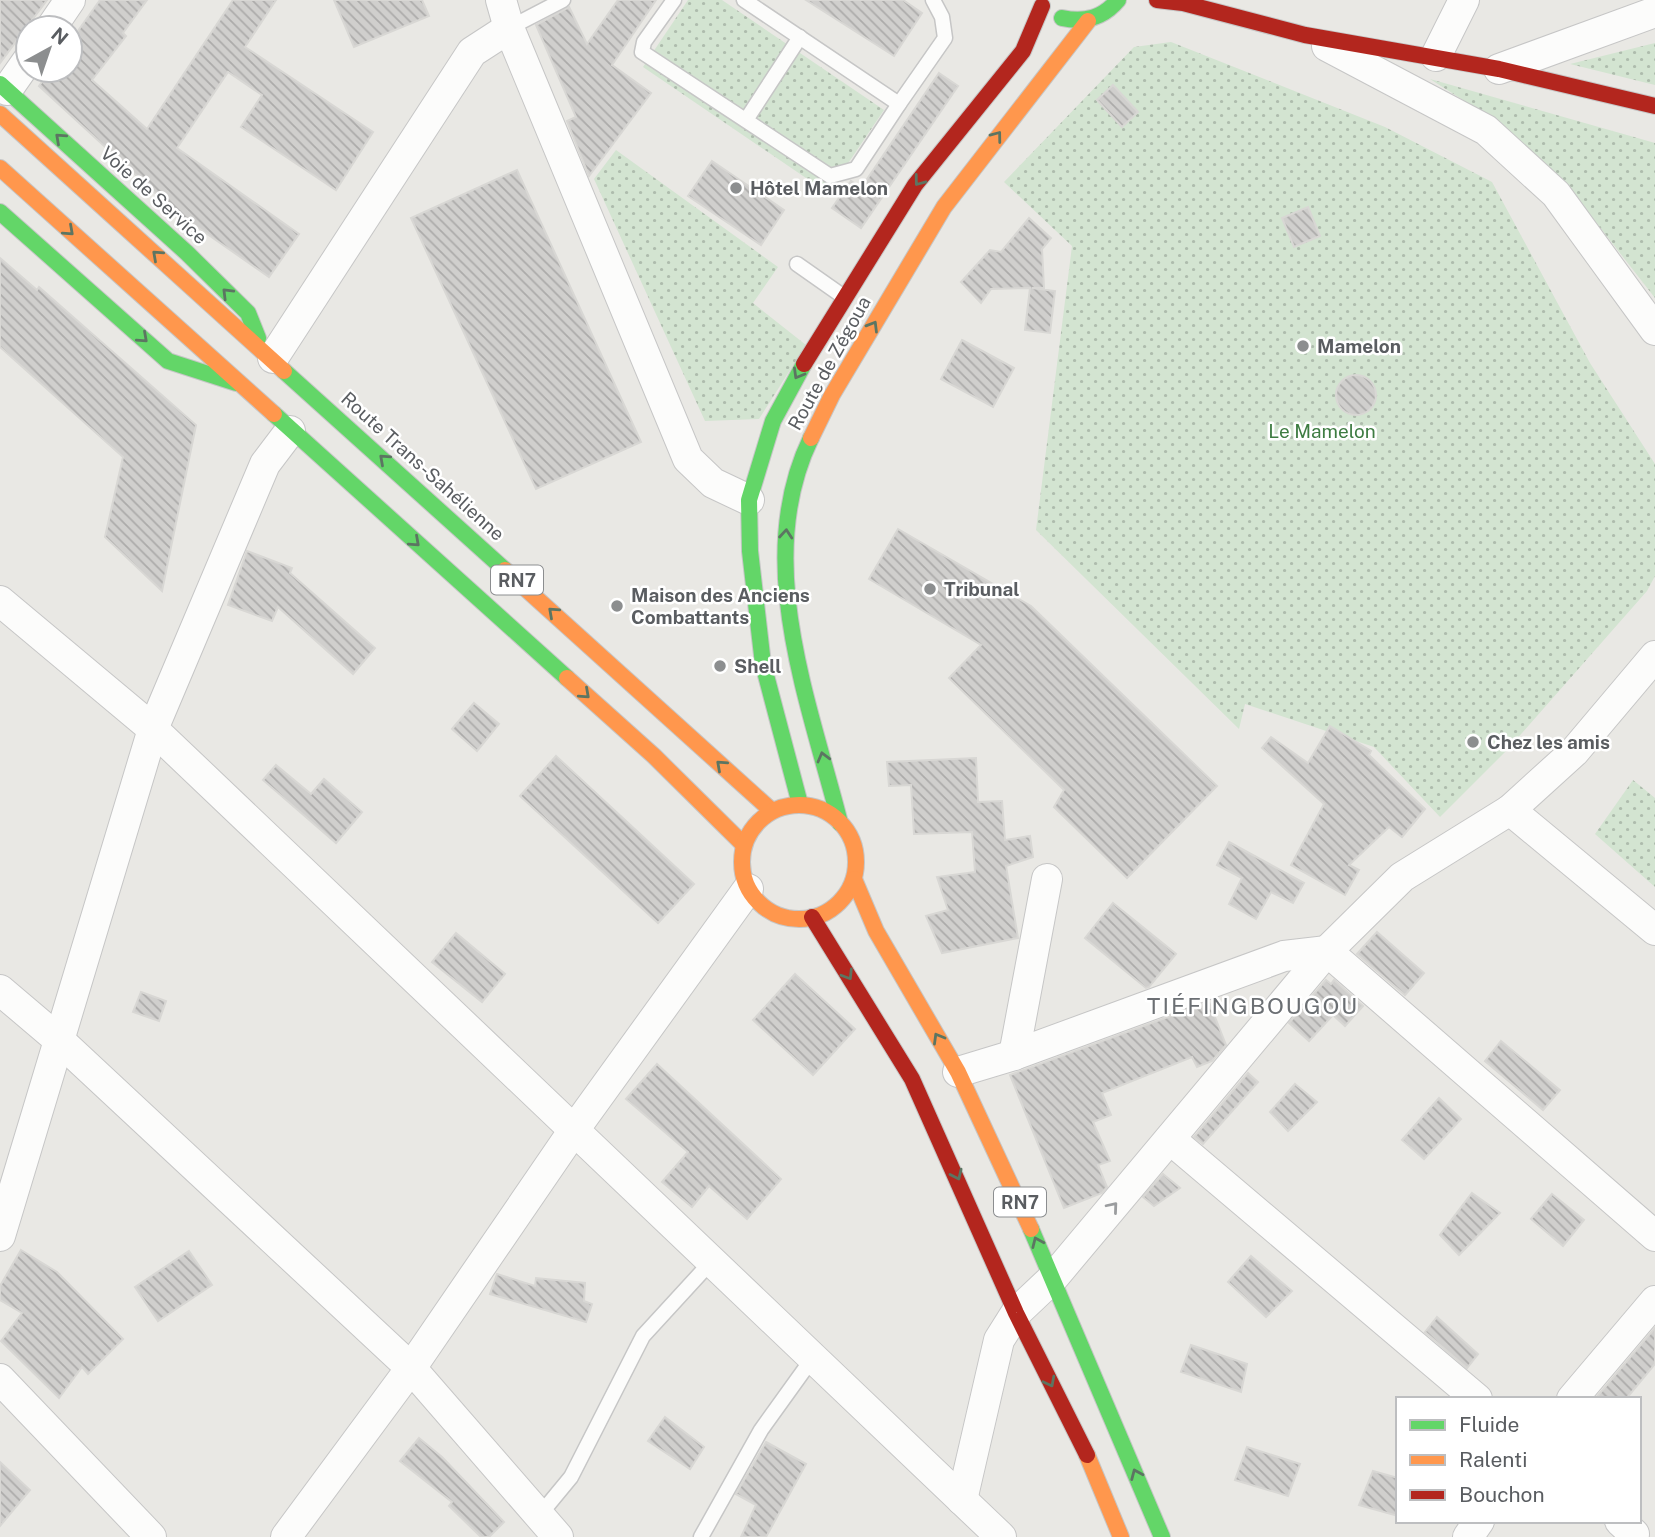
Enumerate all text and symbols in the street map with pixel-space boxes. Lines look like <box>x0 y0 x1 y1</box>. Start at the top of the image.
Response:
north arrow <box>14 14 84 84</box>
text: N <box>47 23 73 49</box>
one-way arrow <box>989 131 1002 144</box>
one-way arrow <box>55 134 68 146</box>
street label: Voie de Service <box>96 142 212 248</box>
one-way arrow <box>915 174 927 186</box>
place label: Hôtel Mamelon <box>750 177 888 199</box>
marker: Hôtel Mamelon <box>728 180 744 196</box>
one-way arrow <box>61 223 74 235</box>
one-way arrow <box>152 251 165 263</box>
one-way arrow <box>222 288 235 301</box>
street label: Route de Zégoua <box>783 292 875 434</box>
one-way arrow <box>865 320 878 333</box>
one-way arrow <box>135 330 148 342</box>
place label: Mamelon <box>1317 335 1401 357</box>
marker: Mamelon <box>1295 338 1311 354</box>
one-way arrow <box>794 367 807 380</box>
street label: Route Trans-Sahélienne <box>337 387 509 545</box>
park label: Le Mamelon <box>1268 420 1376 442</box>
one-way arrow <box>379 455 392 467</box>
one-way arrow <box>778 528 793 539</box>
one-way arrow <box>407 534 420 547</box>
road number: RN7 <box>491 566 543 594</box>
place label: Tribunal <box>944 578 1019 600</box>
marker: Tribunal <box>922 581 938 597</box>
place label: Maison des Anciens Combattants <box>631 584 810 628</box>
marker: Maison des Anciens Combattants <box>609 598 625 614</box>
one-way arrow <box>548 608 561 620</box>
place label: Shell <box>734 655 782 677</box>
marker: Shell <box>712 658 728 674</box>
one-way arrow <box>577 686 590 698</box>
place label: Chez les amis <box>1487 731 1610 753</box>
marker: Chez les amis <box>1465 734 1481 750</box>
one-way arrow <box>817 751 831 763</box>
one-way arrow <box>716 761 729 773</box>
one-way arrow <box>839 968 852 981</box>
district label: TIÉFINGBOUGOU <box>1147 992 1359 1019</box>
one-way arrow <box>933 1032 946 1045</box>
one-way arrow <box>948 1168 962 1180</box>
road number: RN7 <box>994 1188 1046 1217</box>
one-way arrow <box>1105 1202 1117 1215</box>
one-way arrow <box>1032 1237 1046 1249</box>
one-way arrow <box>1042 1375 1056 1387</box>
legend <box>1396 1397 1641 1523</box>
text: Fluide <box>1459 1412 1519 1437</box>
text: Ralenti <box>1459 1447 1527 1472</box>
one-way arrow <box>1130 1469 1144 1481</box>
text: Bouchon <box>1459 1482 1545 1507</box>

